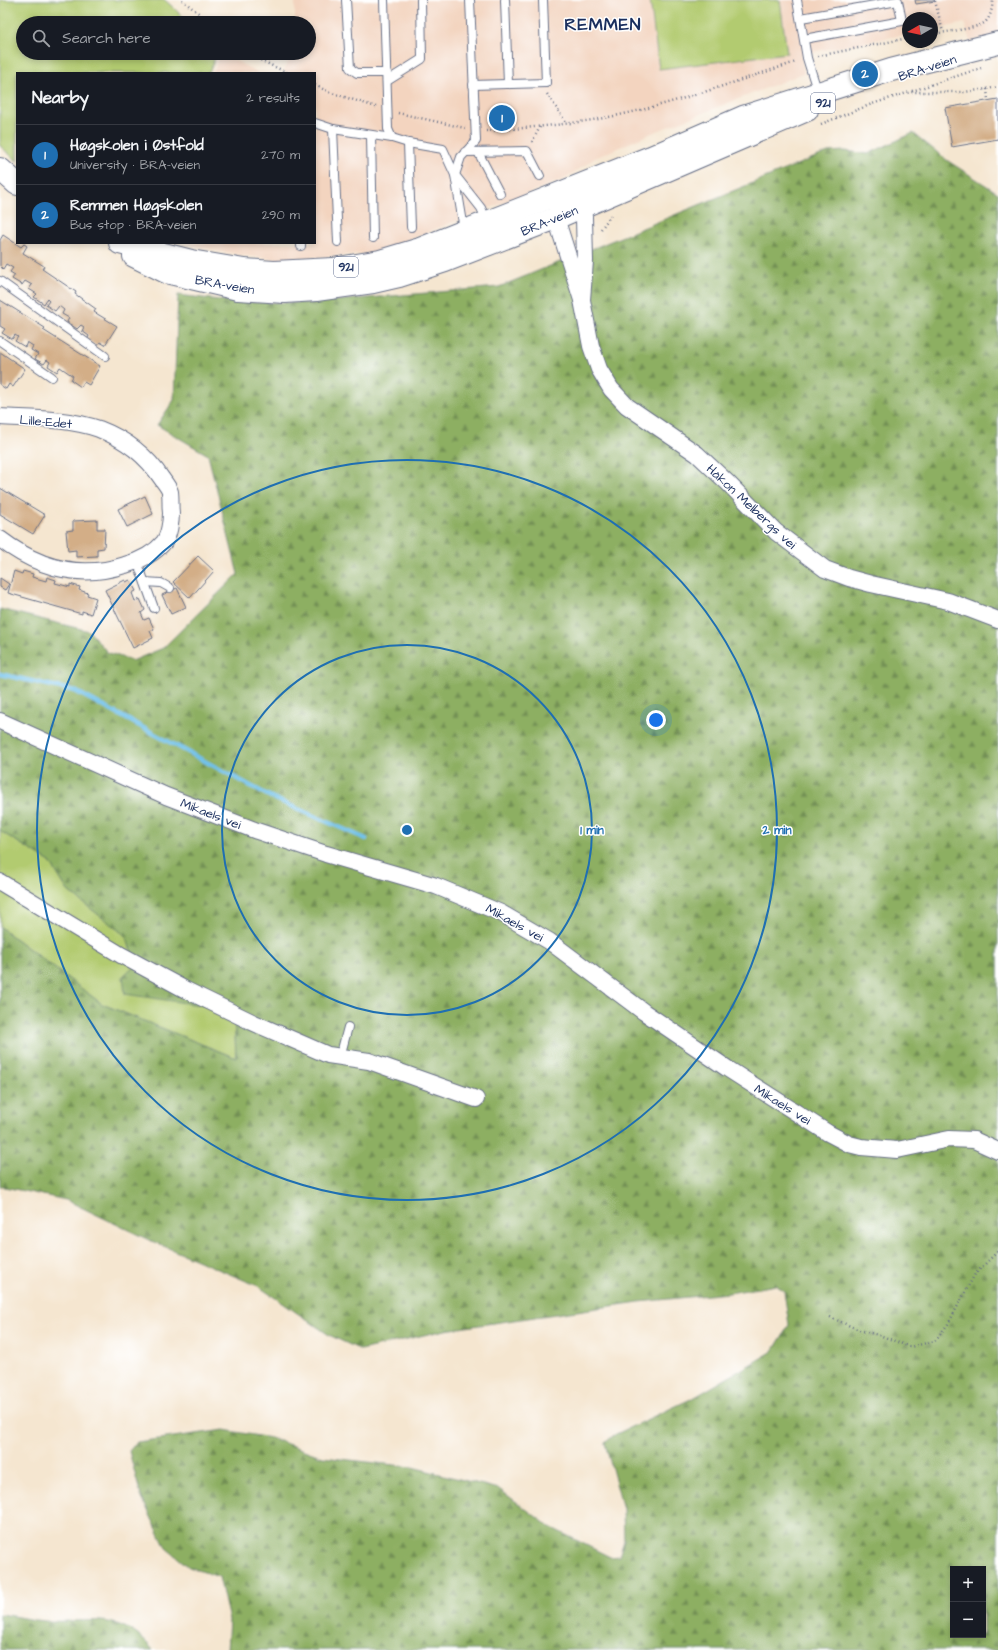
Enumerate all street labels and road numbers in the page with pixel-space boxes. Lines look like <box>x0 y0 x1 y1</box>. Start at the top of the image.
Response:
street label: BRA-veien <box>896 50 959 86</box>
road number: 921 <box>811 93 835 113</box>
street label: BRA-veien <box>518 201 581 241</box>
road number: 921 <box>334 257 358 277</box>
street label: BRA-veien <box>194 271 256 299</box>
street label: Lille-Edet <box>19 411 74 433</box>
street label: Håkon Melbergs vei <box>702 460 800 554</box>
street label: Mikaels vei <box>178 794 244 834</box>
street label: Mikaels vei <box>482 900 547 946</box>
street label: Mikaels vei <box>751 1080 814 1129</box>

